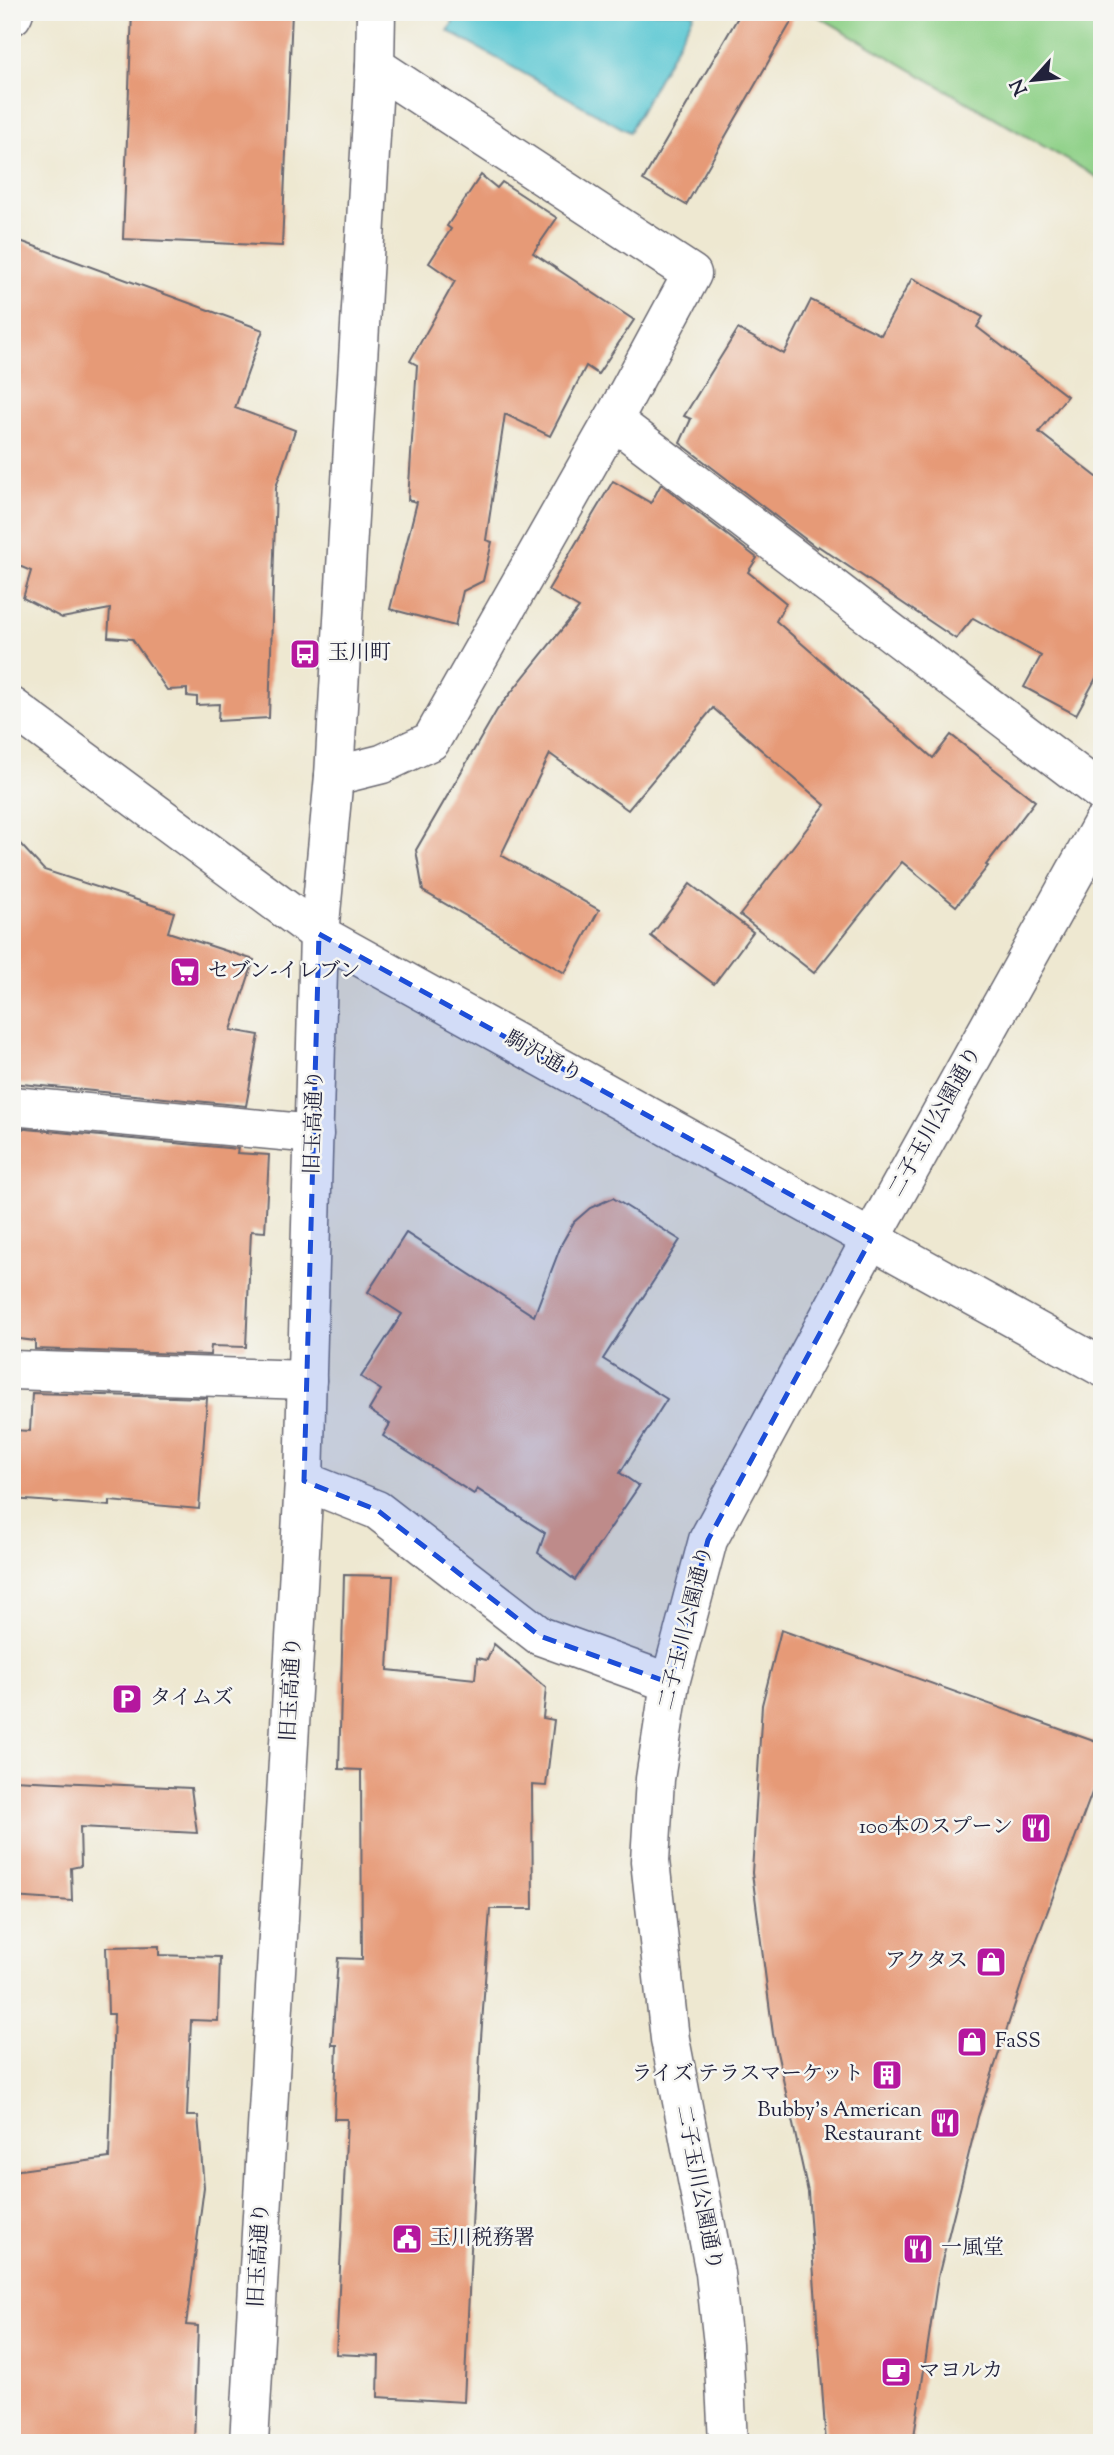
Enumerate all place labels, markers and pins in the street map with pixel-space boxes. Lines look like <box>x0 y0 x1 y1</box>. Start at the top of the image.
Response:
bus stop icon: 玉川町 <box>288 637 322 671</box>
place label: 玉川町 <box>328 639 391 669</box>
supermarket icon: セブン-イレブン <box>168 955 202 989</box>
place label: セブン-イレブン <box>208 957 360 987</box>
parking icon: タイムズ <box>110 1682 144 1716</box>
place label: タイムズ <box>150 1684 234 1714</box>
restaurant icon: 100本のスプーン <box>1019 1811 1053 1845</box>
place label: 100本のスプーン <box>859 1813 1013 1843</box>
shop icon: アクタス <box>974 1945 1008 1979</box>
place label: アクタス <box>885 1947 968 1977</box>
shop icon: FaSS <box>955 2025 989 2059</box>
place label: FaSS <box>995 2027 1041 2057</box>
building icon: ライズ テラスマーケット <box>870 2058 904 2092</box>
place label: ライズ テラスマーケット <box>631 2060 864 2090</box>
place label: Bubby’s American Restaurant <box>757 2096 922 2150</box>
restaurant icon: Bubby’s American Restaurant <box>928 2106 962 2140</box>
public building icon: 玉川税務署 <box>390 2222 424 2256</box>
place label: 玉川税務署 <box>430 2224 535 2254</box>
restaurant icon: 一風堂 <box>901 2232 935 2266</box>
place label: 一風堂 <box>941 2234 1004 2264</box>
cafe icon: マヨルカ <box>879 2355 913 2389</box>
place label: マヨルカ <box>919 2357 1003 2387</box>

